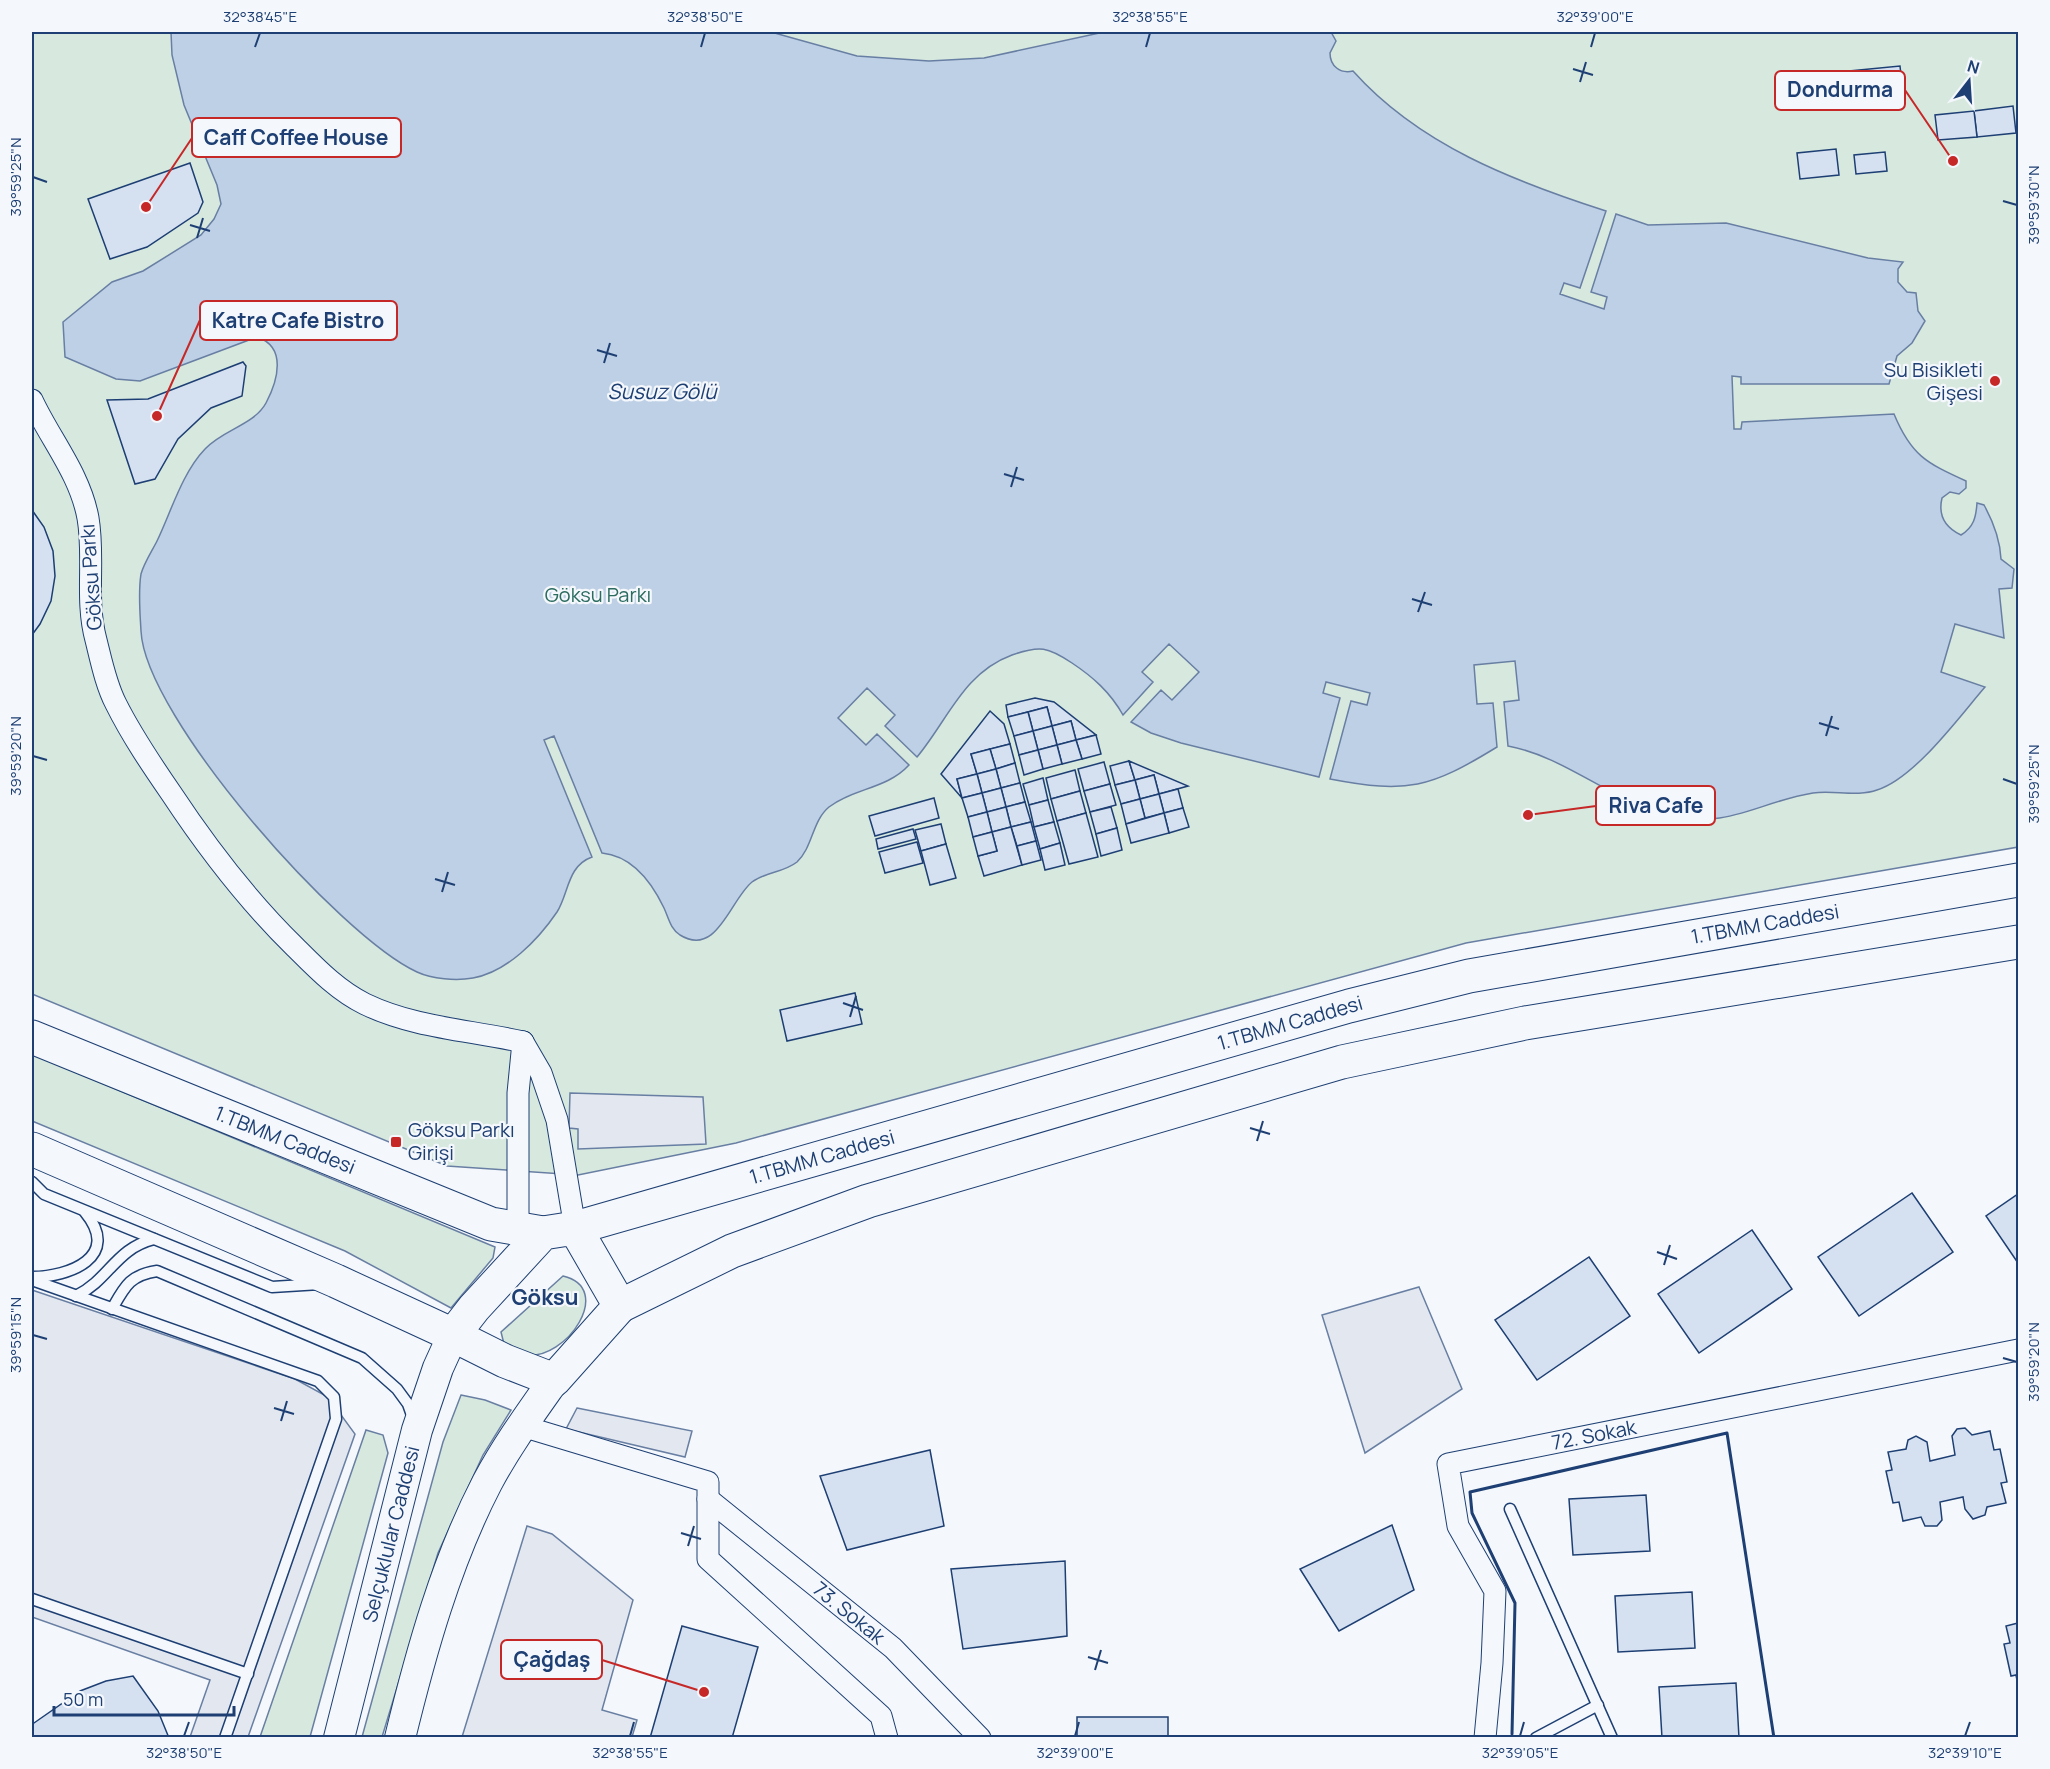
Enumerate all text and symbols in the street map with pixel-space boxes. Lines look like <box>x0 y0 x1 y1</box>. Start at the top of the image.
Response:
text: 32°38'45"E <box>223 6 297 27</box>
text: 32°38'50"E <box>667 6 743 27</box>
text: 32°38'55"E <box>1112 6 1188 27</box>
text: 32°39'00"E <box>1556 6 1634 27</box>
north arrow <box>1939 51 1999 111</box>
text: N <box>1965 54 1982 79</box>
callout: Dondurma <box>1775 71 1905 110</box>
text: Dondurma <box>1787 75 1893 103</box>
callout: Caff Coffee House <box>192 118 401 157</box>
text: Caff Coffee House <box>204 123 388 151</box>
text: 39°59'25"N <box>5 138 26 216</box>
text: 39°59'30"N <box>2023 165 2044 245</box>
callout: Katre Cafe Bistro <box>200 301 397 340</box>
text: Katre Cafe Bistro <box>212 306 384 334</box>
place label: Su Bisikleti Gişesi <box>1884 356 1983 406</box>
marker: Su Bisikleti Gişesi <box>1988 374 2002 388</box>
water label: Susuz Gölü <box>608 377 718 405</box>
street label: Göksu Parkı <box>73 523 108 631</box>
park label: Göksu Parkı <box>545 581 651 608</box>
text: 39°59'20"N <box>5 716 26 796</box>
text: 39°59'25"N <box>2023 745 2044 823</box>
callout: Riva Cafe <box>1596 786 1715 825</box>
text: Riva Cafe <box>1609 791 1703 819</box>
street label: 1.TBMM Caddesi <box>1689 897 1841 950</box>
street label: 1.TBMM Caddesi <box>1214 989 1366 1056</box>
street label: 1.TBMM Caddesi <box>211 1099 360 1180</box>
place label: Göksu Parkı Girişi <box>408 1116 515 1166</box>
street label: 1.TBMM Caddesi <box>746 1123 898 1190</box>
marker: Göksu Parkı Girişi <box>389 1135 403 1149</box>
district label: Göksu <box>512 1282 579 1312</box>
text: 39°59'15"N <box>5 1297 26 1373</box>
text: 39°59'20"N <box>2023 1322 2044 1402</box>
street label: 72. Sokak <box>1549 1413 1640 1456</box>
street label: Selçuklular Caddesi <box>356 1443 426 1625</box>
street label: 73. Sokak <box>808 1575 892 1651</box>
callout: Çağdaş <box>501 1640 602 1679</box>
text: Çağdaş <box>514 1645 590 1673</box>
scale bar <box>54 1679 234 1717</box>
text: 50 m <box>63 1687 103 1711</box>
text: 32°38'50"E <box>146 1742 222 1763</box>
text: 32°38'55"E <box>592 1742 668 1763</box>
text: 32°39'00"E <box>1036 1742 1114 1763</box>
text: 32°39'05"E <box>1482 1742 1558 1763</box>
text: 32°39'10"E <box>1928 1742 2002 1763</box>

